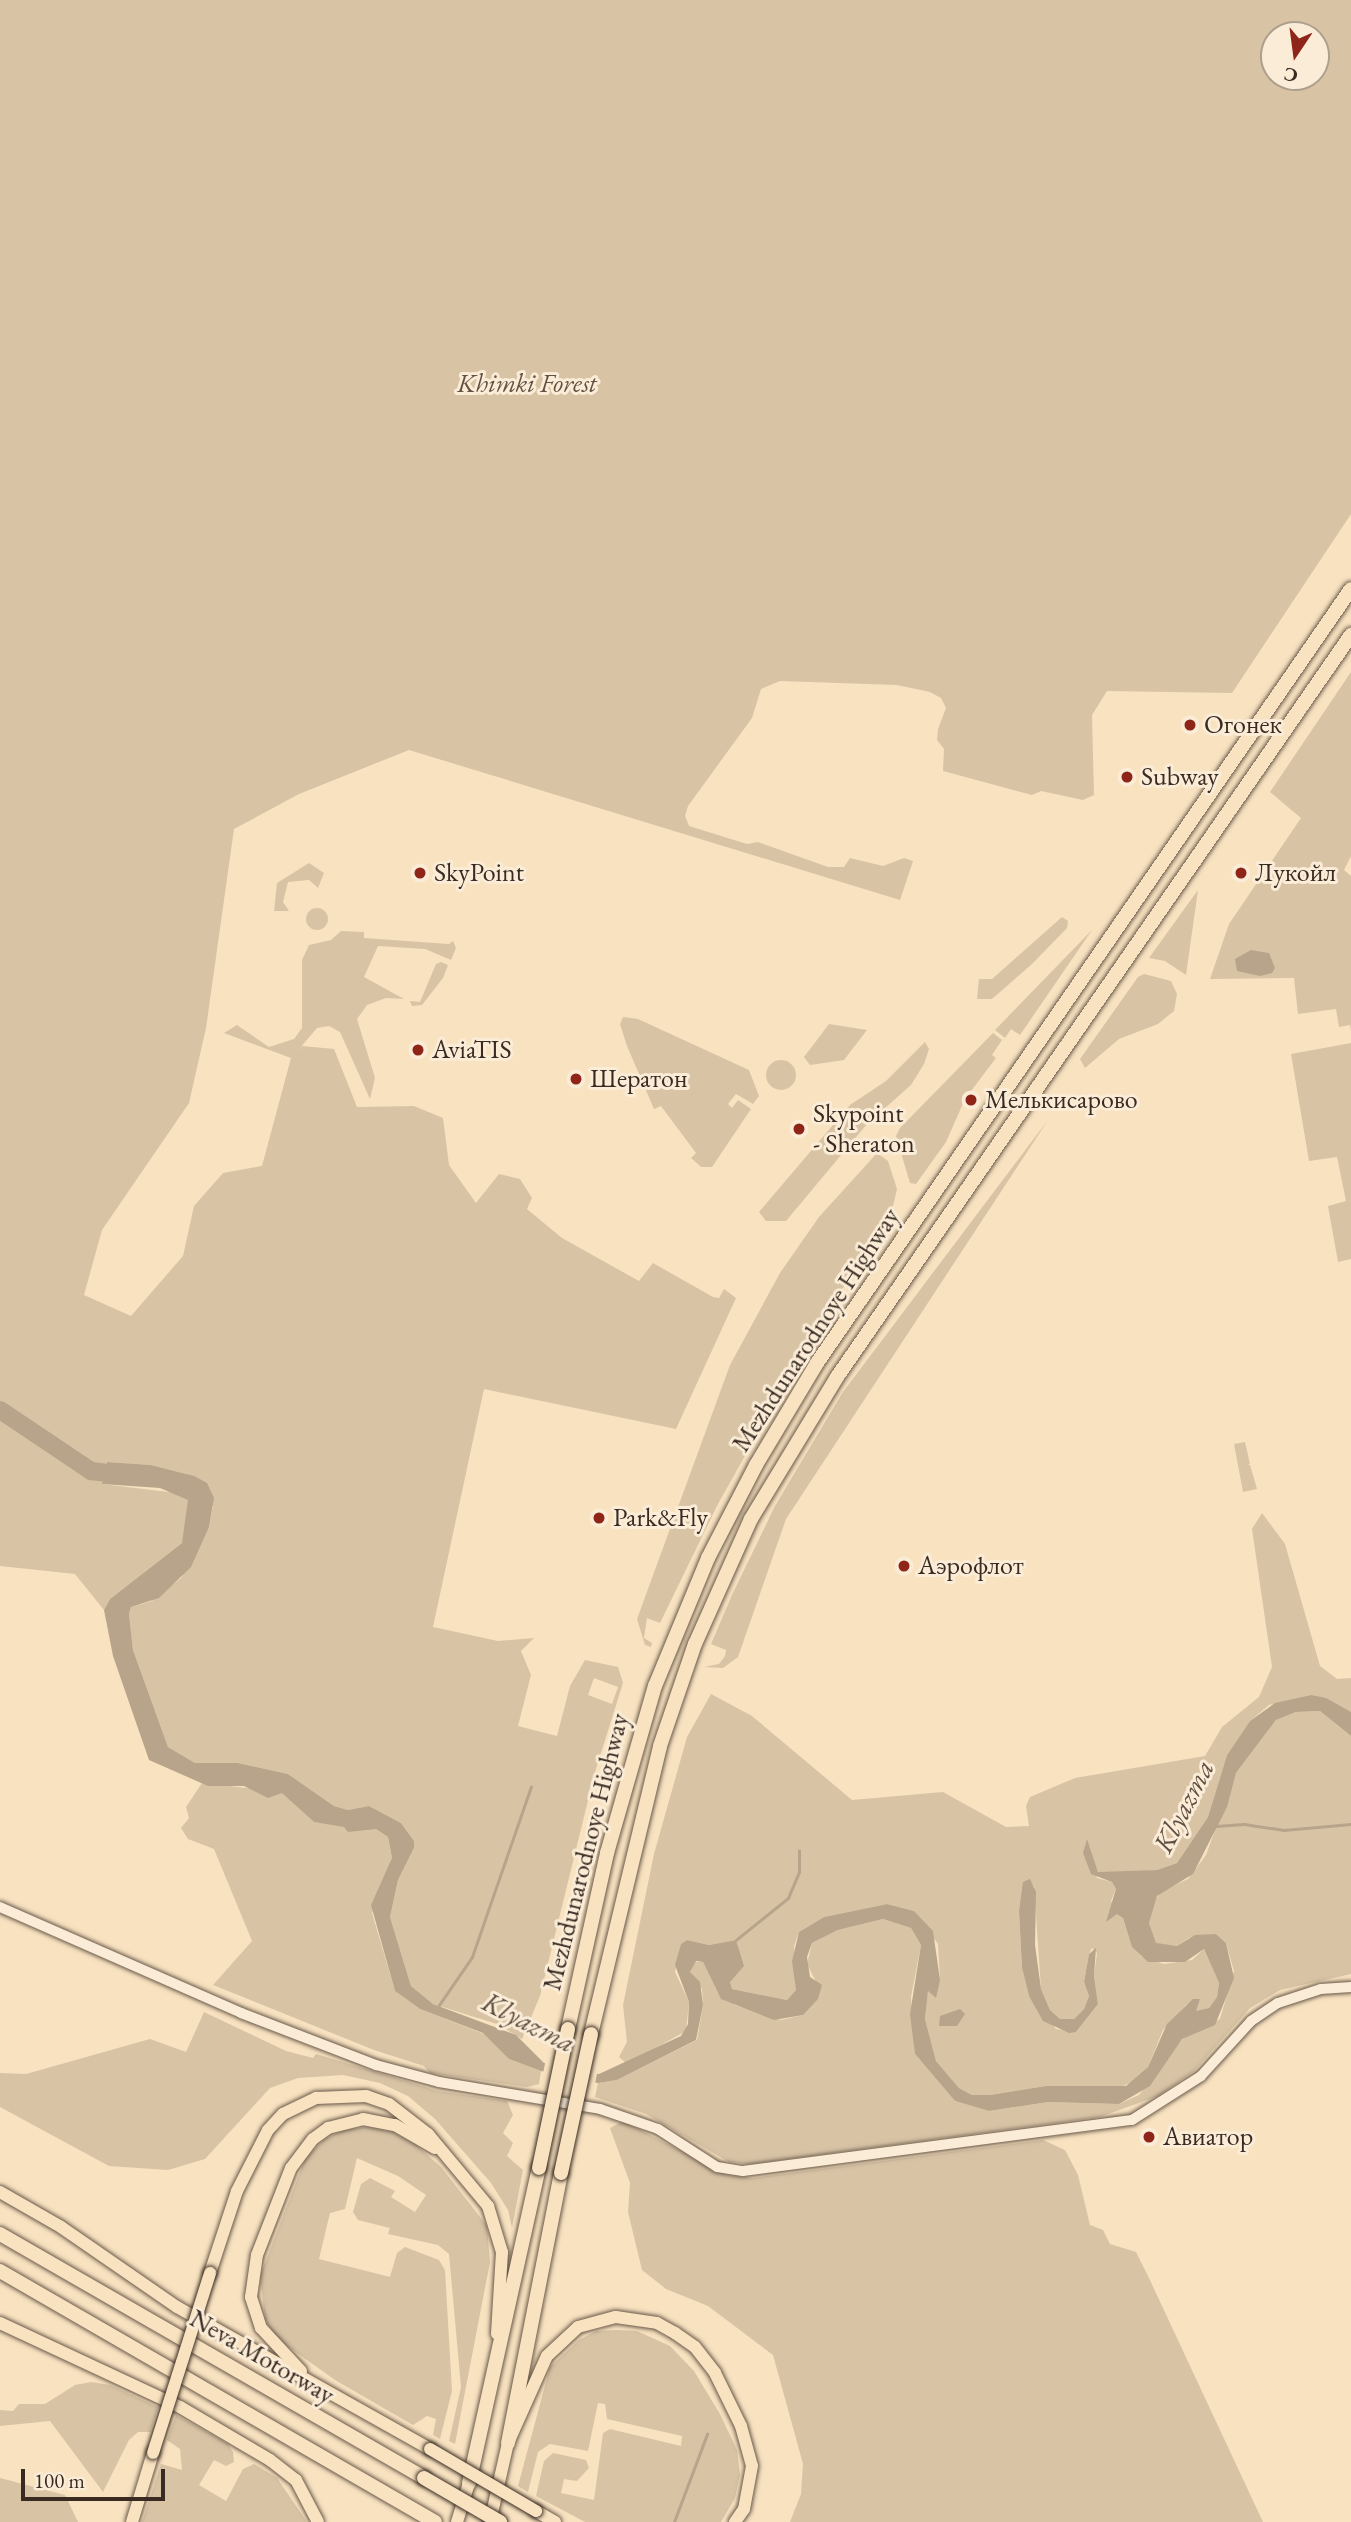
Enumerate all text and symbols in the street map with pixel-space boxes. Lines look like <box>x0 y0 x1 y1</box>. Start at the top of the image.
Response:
north arrow <box>1260 21 1330 91</box>
text: С <box>1281 61 1300 89</box>
park label: Khimki Forest <box>457 368 597 400</box>
place label: Огонек <box>1204 709 1282 741</box>
marker: Огонек <box>1182 717 1198 733</box>
place label: Subway <box>1141 761 1219 793</box>
marker: Subway <box>1119 769 1135 785</box>
place label: SkyPoint <box>434 857 524 889</box>
place label: Лукойл <box>1255 857 1336 889</box>
marker: SkyPoint <box>412 865 428 881</box>
marker: Лукойл <box>1233 865 1249 881</box>
place label: AviaTIS <box>432 1034 512 1066</box>
marker: AviaTIS <box>410 1042 426 1058</box>
place label: Шератон <box>590 1063 687 1095</box>
marker: Шератон <box>568 1071 584 1087</box>
place label: Мелькисарово <box>985 1084 1138 1116</box>
marker: Мелькисарово <box>963 1092 979 1108</box>
place label: Skypoint - Sheraton <box>813 1098 915 1160</box>
marker: Skypoint - Sheraton <box>791 1121 807 1137</box>
street label: Mezhdunarodnoye Highway <box>725 1202 907 1458</box>
place label: Park&Fly <box>613 1502 708 1534</box>
marker: Park&Fly <box>591 1510 607 1526</box>
place label: Аэрофлот <box>918 1550 1024 1582</box>
marker: Аэрофлот <box>896 1558 912 1574</box>
street label: Mezhdunarodnoye Highway <box>536 1710 636 1994</box>
water label: Klyazma <box>1145 1754 1221 1858</box>
water label: Klyazma <box>477 1984 581 2060</box>
place label: Авиатор <box>1163 2121 1253 2153</box>
marker: Авиатор <box>1141 2129 1157 2145</box>
street label: Neva Motorway <box>184 2303 340 2411</box>
scale bar <box>24 2456 168 2500</box>
text: 100 m <box>34 2467 85 2494</box>

